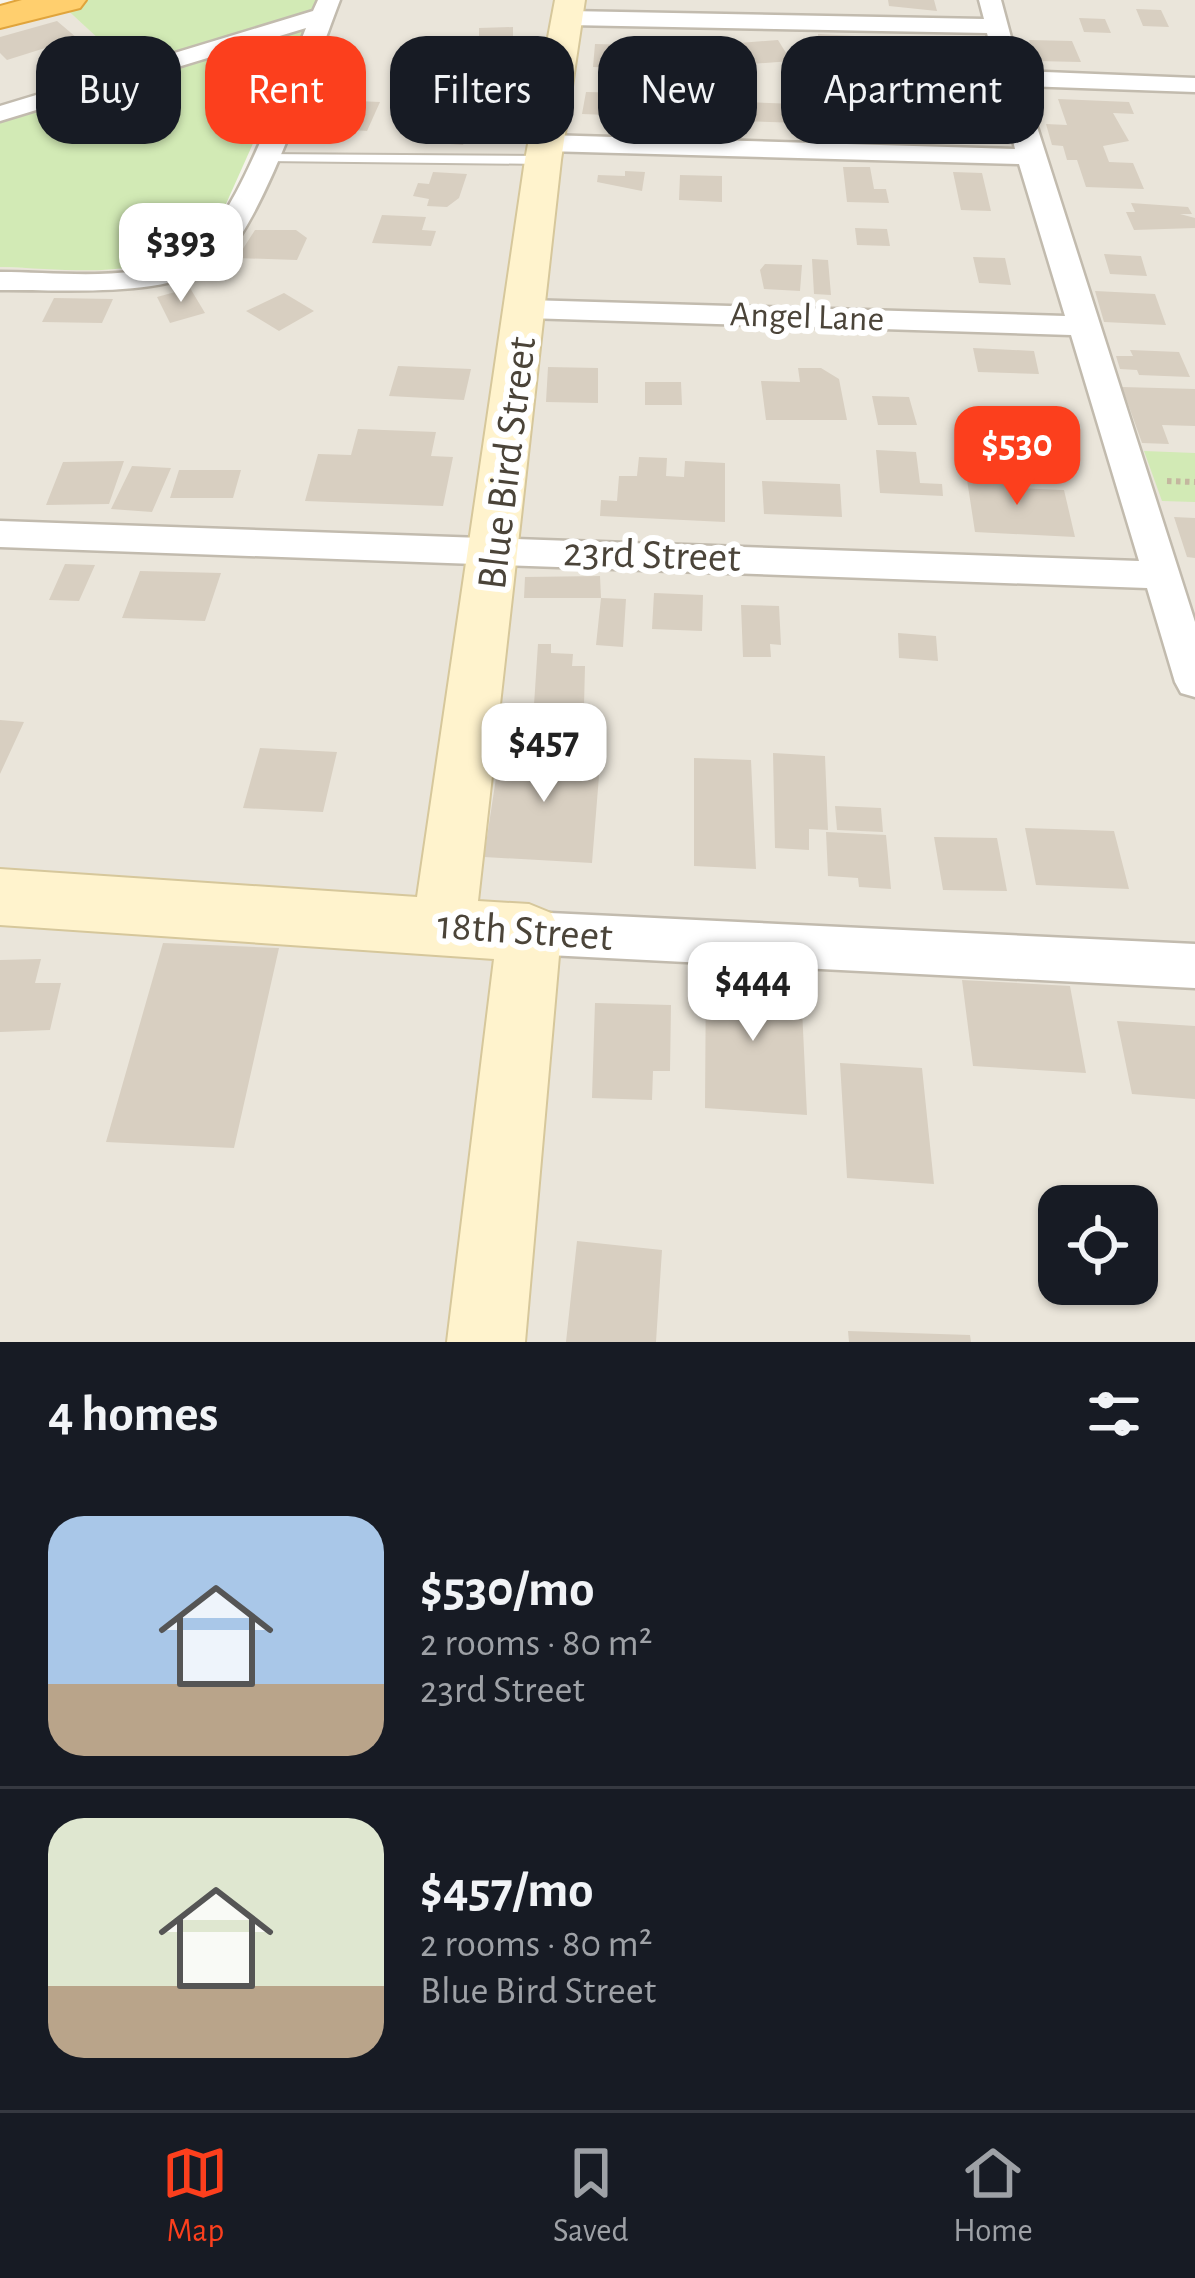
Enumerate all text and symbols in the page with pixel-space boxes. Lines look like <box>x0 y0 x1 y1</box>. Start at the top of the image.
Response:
chip: Buy <box>36 36 181 144</box>
chip: Rent <box>205 36 366 144</box>
chip: Filters <box>390 36 574 144</box>
chip: New <box>598 36 757 144</box>
chip: Apartment <box>781 36 1044 144</box>
pin: $393 <box>110 203 252 305</box>
text: $393 <box>146 222 216 261</box>
street label: Angel Lane <box>729 296 885 338</box>
street label: Blue Bird Street <box>471 334 543 592</box>
pin: $530 <box>946 406 1088 508</box>
text: $530 <box>981 425 1053 464</box>
street label: 23rd Street <box>563 531 741 579</box>
pin: $457 <box>473 703 615 805</box>
text: $457 <box>509 722 579 761</box>
street label: 18th Street <box>436 904 614 958</box>
pin: $444 <box>682 942 824 1044</box>
text: $444 <box>715 961 791 1000</box>
map controls <box>1038 1185 1158 1305</box>
button: locate <box>1038 1185 1158 1305</box>
icon: filters <box>1081 1381 1147 1447</box>
text: 4 homes <box>48 1389 218 1440</box>
icon: home <box>144 1564 288 1708</box>
text: $530/mo <box>420 1564 594 1615</box>
text: 2 rooms · 80 m² <box>420 1624 652 1663</box>
text: 23rd Street <box>420 1671 585 1710</box>
text: $457/mo <box>420 1865 594 1916</box>
icon: home <box>144 1866 288 2010</box>
text: 2 rooms · 80 m² <box>420 1925 652 1964</box>
text: Blue Bird Street <box>420 1972 656 2011</box>
tab: Map <box>162 2140 228 2252</box>
tab: Saved <box>553 2140 629 2252</box>
tab: Home <box>953 2140 1033 2252</box>

